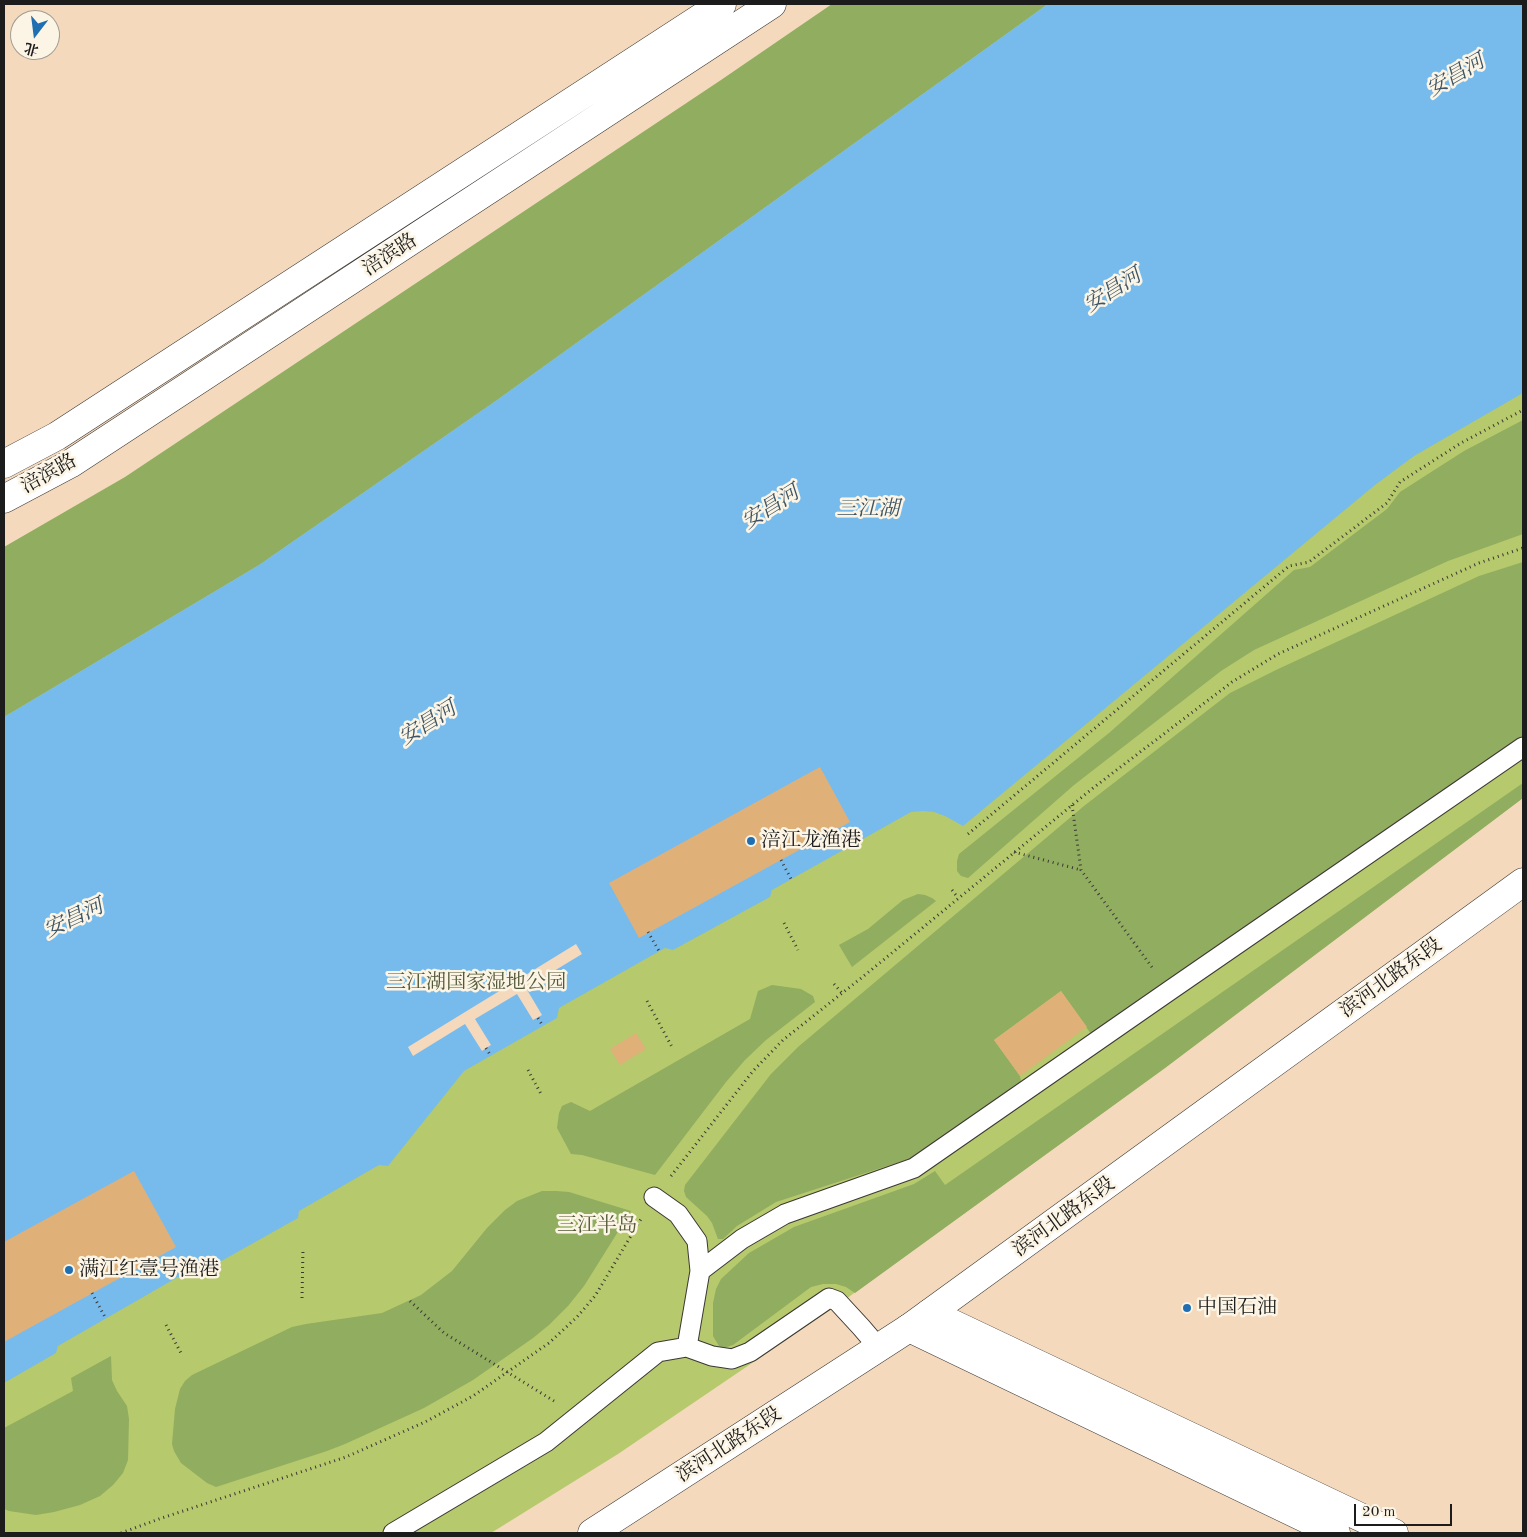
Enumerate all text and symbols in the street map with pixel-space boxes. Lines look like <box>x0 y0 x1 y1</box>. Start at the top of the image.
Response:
north arrow <box>10 10 60 60</box>
text: 北 <box>23 40 40 57</box>
water label: 安昌河 <box>1422 49 1490 103</box>
street label: 涪滨路 <box>358 229 422 281</box>
water label: 安昌河 <box>1080 264 1146 318</box>
street label: 涪滨路 <box>17 449 81 499</box>
water label: 安昌河 <box>738 481 804 535</box>
water label: 三江湖 <box>837 496 899 522</box>
water label: 安昌河 <box>395 697 461 751</box>
place label: 涪江龙渔港 <box>761 829 861 853</box>
marker: 涪江龙渔港 <box>745 835 757 847</box>
water label: 安昌河 <box>40 894 108 944</box>
street label: 滨河北路东段 <box>1335 933 1447 1023</box>
park label: 三江湖国家湿地公园 <box>386 971 566 995</box>
street label: 滨河北路东段 <box>1008 1172 1120 1262</box>
park label: 三江半岛 <box>557 1214 637 1238</box>
place label: 满江红壹号渔港 <box>79 1258 219 1282</box>
marker: 满江红壹号渔港 <box>63 1264 75 1276</box>
place label: 中国石油 <box>1197 1296 1277 1320</box>
marker: 中国石油 <box>1181 1302 1193 1314</box>
street label: 滨河北路东段 <box>672 1402 786 1488</box>
scale bar <box>1357 1494 1454 1526</box>
text: 20 m <box>1362 1505 1396 1520</box>

